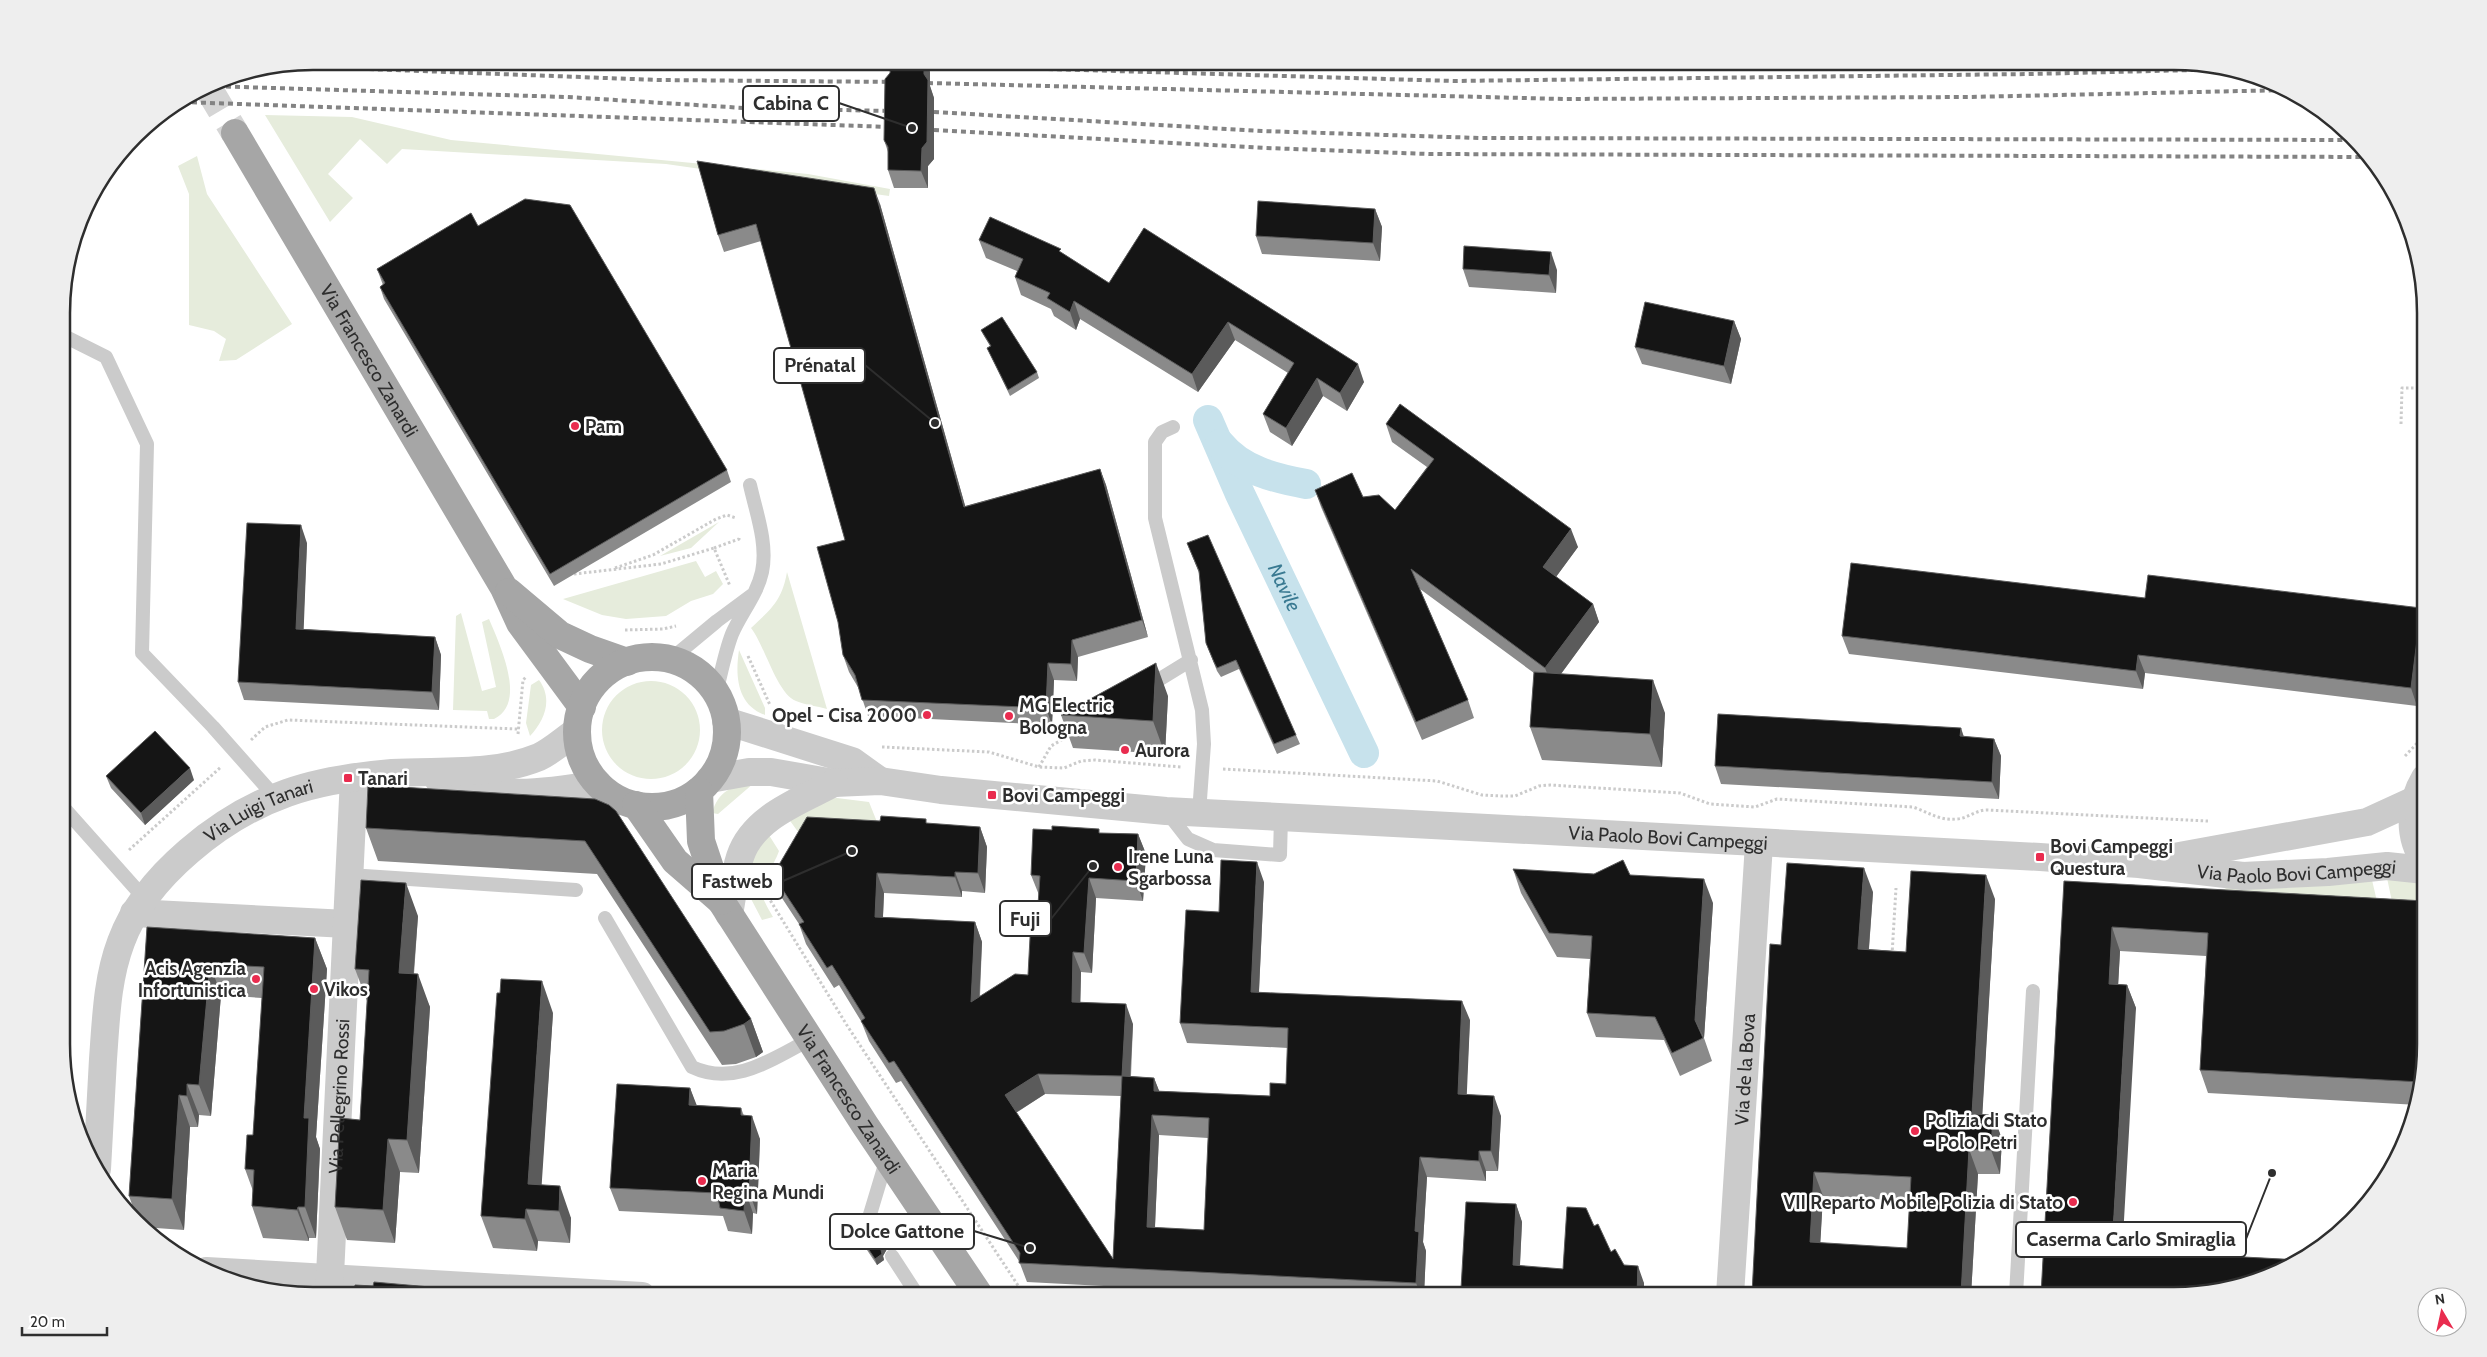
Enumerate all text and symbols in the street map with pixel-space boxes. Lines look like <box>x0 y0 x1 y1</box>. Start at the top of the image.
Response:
callout: Cabina C <box>743 86 839 121</box>
text: Cabina C <box>753 91 829 115</box>
street label: Via Francesco Zanardi <box>315 280 423 441</box>
callout: Prénatal <box>774 348 865 383</box>
text: Prénatal <box>784 353 856 377</box>
place label: Pam <box>585 415 622 438</box>
marker: Pam <box>569 420 581 432</box>
water label: Navile <box>1263 559 1306 615</box>
place label: MG Electric Bologna <box>1019 694 1112 739</box>
place label: Opel - Cisa 2000 <box>772 704 917 727</box>
marker: Opel - Cisa 2000 <box>921 709 933 721</box>
marker: MG Electric Bologna <box>1003 710 1015 722</box>
place label: Aurora <box>1135 739 1190 762</box>
marker: Aurora <box>1119 744 1131 756</box>
place label: Tanari <box>358 767 408 790</box>
marker: Tanari <box>342 772 354 784</box>
street label: Via Luigi Tanari <box>199 775 315 847</box>
place label: Bovi Campeggi <box>1002 784 1125 807</box>
marker: Bovi Campeggi <box>986 789 998 801</box>
street label: Via Paolo Bovi Campeggi <box>1568 821 1768 855</box>
place label: Bovi Campeggi Questura <box>2050 835 2173 880</box>
place label: Irene Luna Sgarbossa <box>1128 845 1214 890</box>
marker: Bovi Campeggi Questura <box>2034 851 2046 863</box>
street label: Via Paolo Bovi Campeggi <box>2196 855 2397 888</box>
marker: Irene Luna Sgarbossa <box>1112 861 1124 873</box>
callout: Fastweb <box>692 864 783 899</box>
text: Fastweb <box>701 869 773 893</box>
callout: Fuji <box>1000 901 1051 936</box>
text: Fuji <box>1010 907 1040 931</box>
place label: Acis Agenzia Infortunistica <box>138 957 247 1002</box>
marker: Acis Agenzia Infortunistica <box>250 973 262 985</box>
place label: Vikos <box>324 978 368 1001</box>
marker: Vikos <box>308 983 320 995</box>
street label: Via de la Bova <box>1730 1013 1760 1126</box>
street label: Via Pellegrino Rossi <box>324 1018 354 1174</box>
street label: Via Francesco Zanardi <box>791 1020 905 1178</box>
place label: Polizia di Stato - Polo Petri <box>1925 1109 2048 1154</box>
marker: Polizia di Stato - Polo Petri <box>1909 1125 1921 1137</box>
place label: Maria Regina Mundi <box>712 1159 824 1204</box>
marker: Maria Regina Mundi <box>696 1175 708 1187</box>
place label: VII Reparto Mobile Polizia di Stato <box>1783 1191 2063 1214</box>
marker: VII Reparto Mobile Polizia di Stato <box>2067 1196 2079 1208</box>
callout: Dolce Gattone <box>830 1214 974 1249</box>
text: Dolce Gattone <box>840 1219 964 1243</box>
callout: Caserma Carlo Smiraglia <box>2016 1222 2246 1257</box>
text: Caserma Carlo Smiraglia <box>2026 1227 2236 1251</box>
north arrow <box>2417 1287 2467 1337</box>
text: N <box>2434 1289 2446 1309</box>
scale bar <box>22 1304 108 1336</box>
text: 20 m <box>30 1313 65 1331</box>

